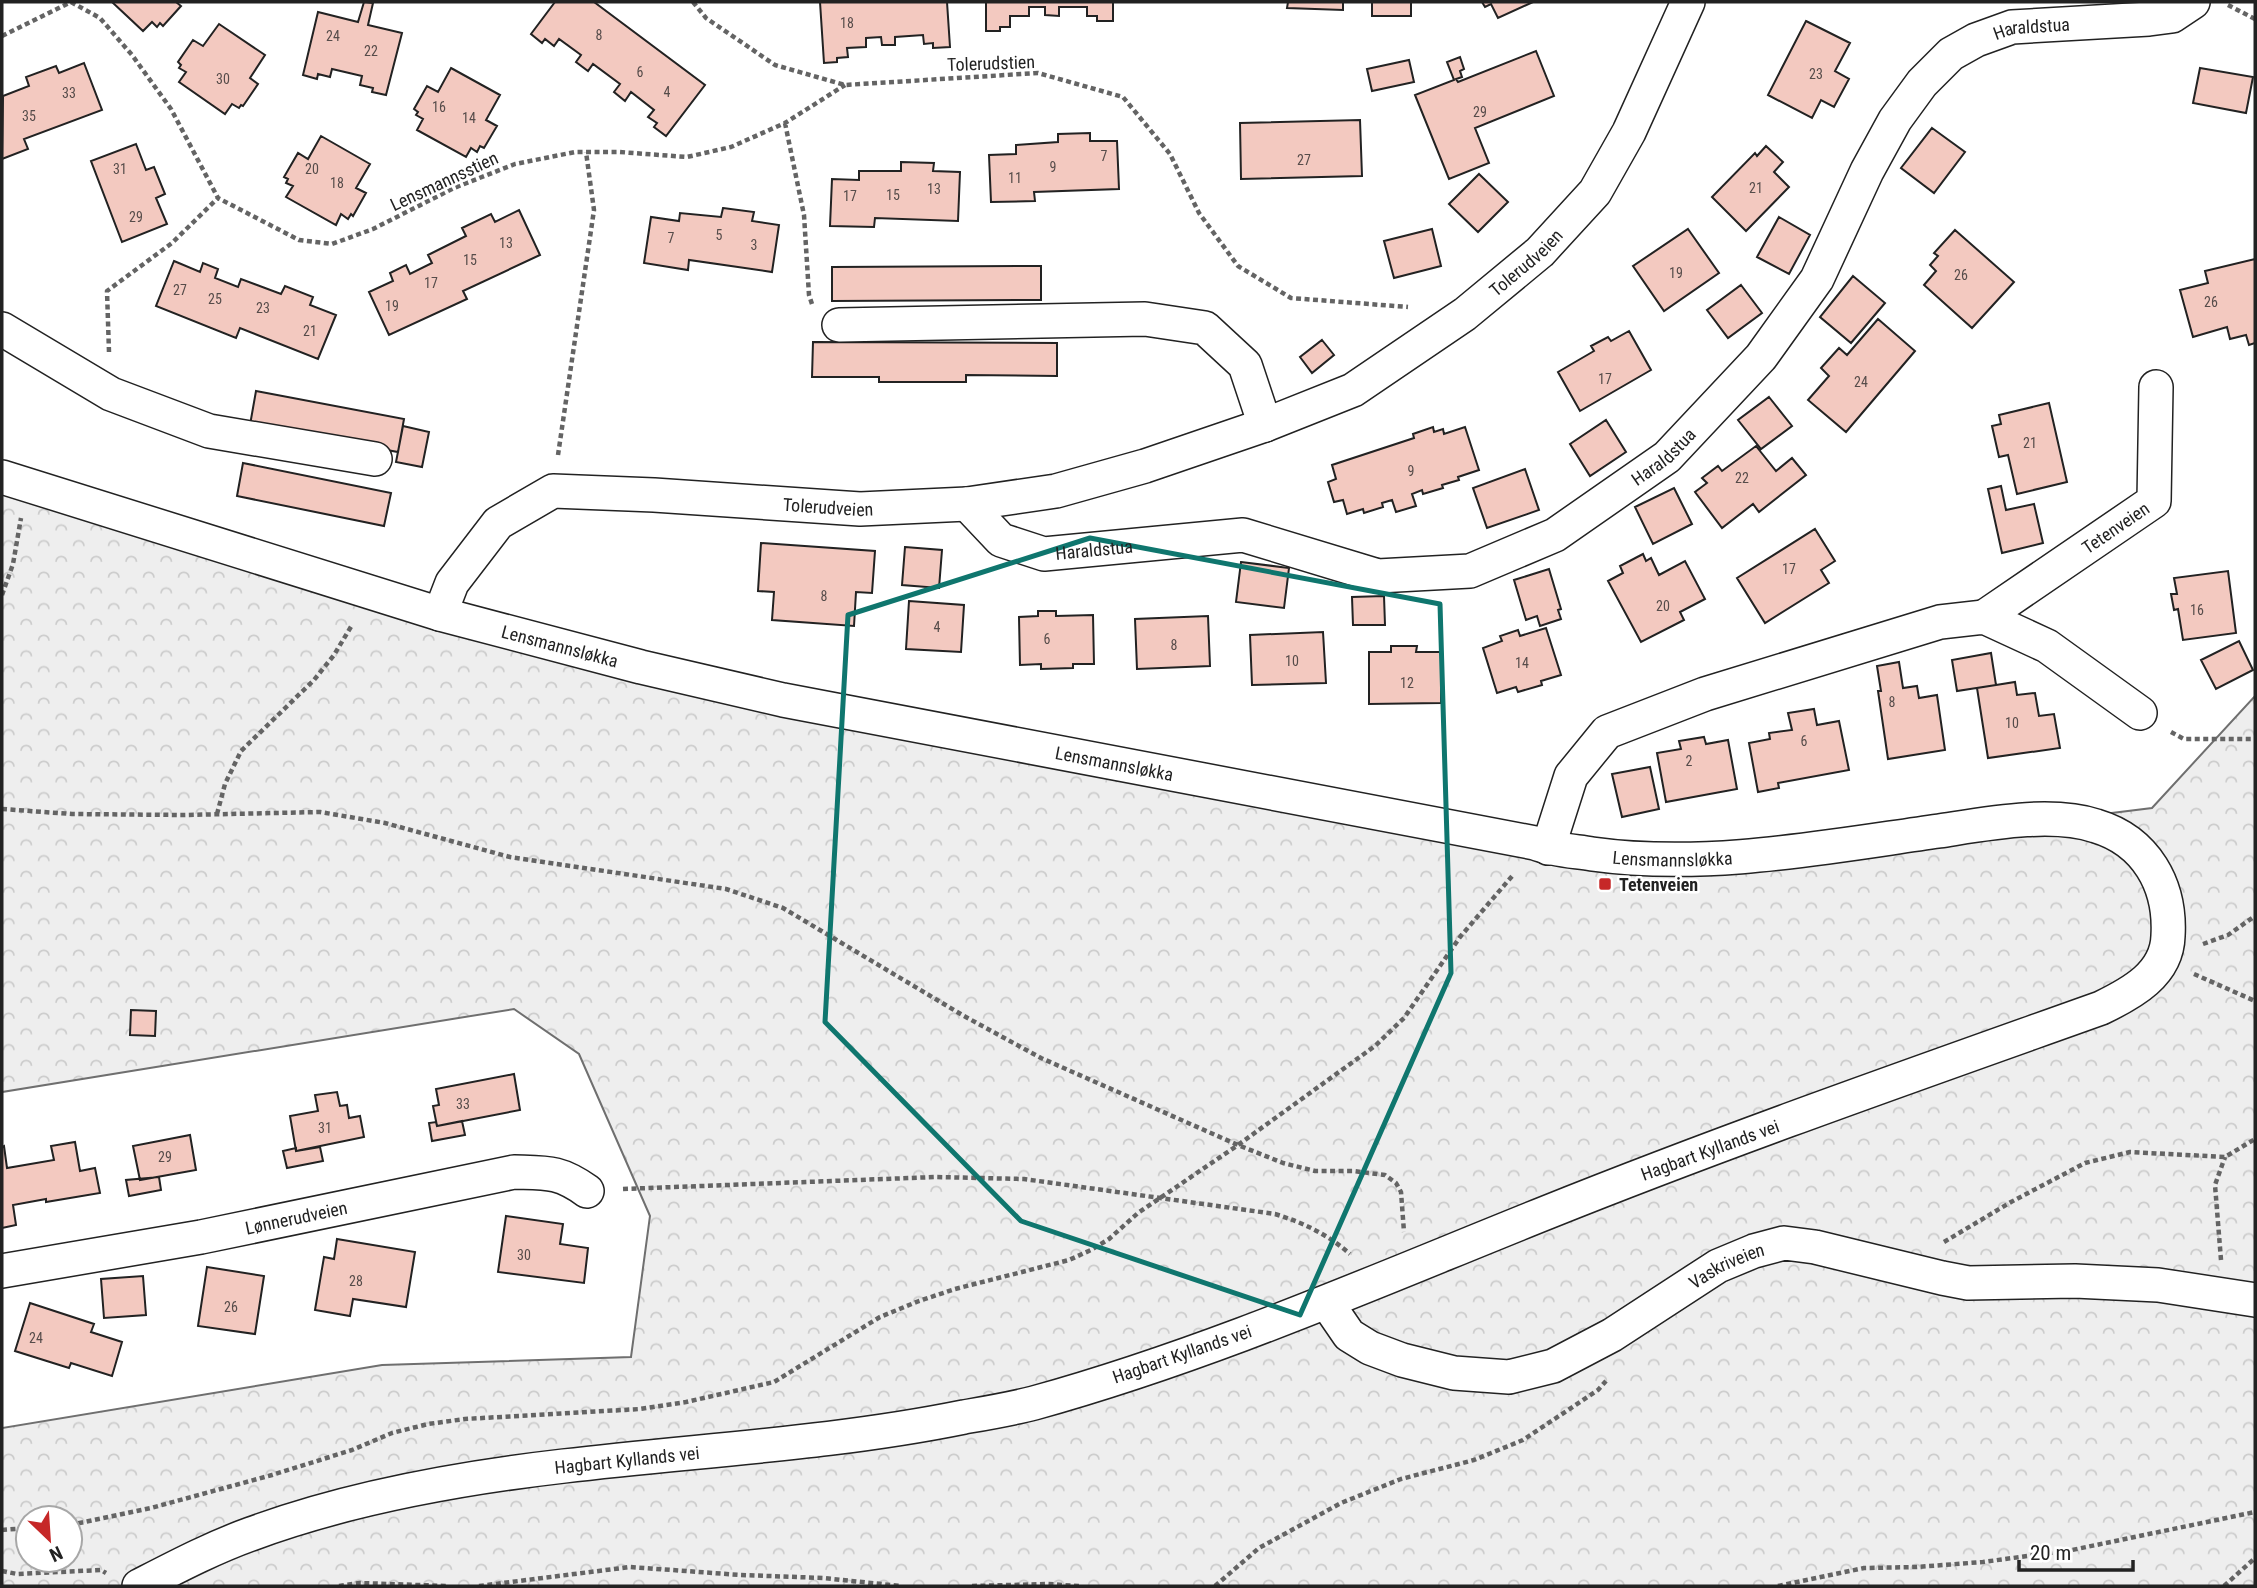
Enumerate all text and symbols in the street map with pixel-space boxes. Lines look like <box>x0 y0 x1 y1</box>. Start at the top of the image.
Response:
street label: Haraldstua <box>1990 13 2070 44</box>
house number: 18 <box>840 15 854 31</box>
house number: 8 <box>596 27 603 43</box>
house number: 24 <box>326 28 340 44</box>
house number: 22 <box>364 43 378 59</box>
street label: Tolerudstien <box>947 51 1035 75</box>
house number: 6 <box>637 64 644 80</box>
house number: 23 <box>1809 66 1823 82</box>
house number: 30 <box>216 71 230 87</box>
house number: 4 <box>664 84 671 100</box>
house number: 33 <box>62 85 76 101</box>
house number: 16 <box>432 99 446 115</box>
house number: 29 <box>1473 104 1487 120</box>
house number: 35 <box>22 108 36 124</box>
house number: 14 <box>462 110 476 126</box>
street label: Lensmannsstien <box>387 147 501 215</box>
house number: 7 <box>1101 148 1108 164</box>
house number: 27 <box>1297 152 1311 168</box>
house number: 9 <box>1050 159 1056 175</box>
house number: 31 <box>113 161 127 177</box>
house number: 20 <box>305 161 319 177</box>
house number: 11 <box>1008 170 1022 186</box>
house number: 18 <box>330 175 344 191</box>
house number: 21 <box>1749 180 1763 196</box>
house number: 13 <box>927 181 941 197</box>
house number: 15 <box>886 187 900 203</box>
house number: 17 <box>843 188 857 204</box>
house number: 29 <box>129 209 143 225</box>
street label: Tolerudveien <box>1485 225 1566 300</box>
house number: 5 <box>716 227 723 243</box>
house number: 7 <box>668 230 675 246</box>
house number: 13 <box>499 235 513 251</box>
house number: 3 <box>751 237 757 253</box>
house number: 15 <box>463 252 477 268</box>
house number: 19 <box>1669 265 1683 281</box>
house number: 26 <box>1954 267 1968 283</box>
house number: 17 <box>424 275 438 291</box>
house number: 27 <box>173 282 187 298</box>
house number: 25 <box>208 291 222 307</box>
house number: 26 <box>2204 294 2218 310</box>
house number: 19 <box>385 298 399 314</box>
house number: 23 <box>256 300 270 316</box>
house number: 21 <box>303 323 317 339</box>
house number: 17 <box>1598 371 1612 387</box>
house number: 24 <box>1854 374 1868 390</box>
street label: Haraldstua <box>1627 424 1699 489</box>
house number: 21 <box>2023 435 2037 451</box>
house number: 9 <box>1408 463 1414 479</box>
house number: 22 <box>1735 470 1749 486</box>
street label: Tolerudveien <box>782 493 874 520</box>
street label: Tetenveien <box>2078 497 2153 558</box>
street label: Haraldstua <box>1054 535 1134 563</box>
house number: 17 <box>1782 561 1796 577</box>
house number: 8 <box>821 588 828 604</box>
house number: 20 <box>1656 598 1670 614</box>
house number: 16 <box>2190 602 2204 618</box>
house number: 4 <box>934 619 941 635</box>
street label: Lensmannsløkka <box>499 620 621 671</box>
house number: 6 <box>1044 631 1051 647</box>
house number: 8 <box>1171 637 1178 653</box>
house number: 10 <box>1285 653 1299 669</box>
house number: 14 <box>1515 655 1529 671</box>
house number: 12 <box>1400 675 1414 691</box>
house number: 8 <box>1889 694 1896 710</box>
house number: 10 <box>2005 715 2019 731</box>
house number: 6 <box>1801 733 1808 749</box>
street label: Lensmannsløkka <box>1054 742 1175 785</box>
house number: 2 <box>1686 753 1693 769</box>
street label: Lensmannsløkka <box>1612 846 1733 870</box>
place label: Tetenveien <box>1619 874 1698 895</box>
marker: Tetenveien <box>1597 876 1613 892</box>
house number: 33 <box>456 1096 470 1112</box>
street label: Hagbart Kyllands vei <box>1638 1115 1782 1185</box>
house number: 31 <box>318 1120 332 1136</box>
house number: 29 <box>158 1149 172 1165</box>
street label: Lønnerudveien <box>243 1196 349 1238</box>
street label: Vaskriveien <box>1685 1238 1766 1293</box>
house number: 30 <box>517 1247 531 1263</box>
house number: 28 <box>349 1273 363 1289</box>
house number: 26 <box>224 1299 238 1315</box>
street label: Hagbart Kyllands vei <box>1110 1320 1254 1388</box>
house number: 24 <box>29 1330 43 1346</box>
street label: Hagbart Kyllands vei <box>554 1442 700 1478</box>
north arrow <box>14 1504 84 1574</box>
scale bar <box>2019 1528 2133 1572</box>
text: N <box>46 1541 66 1567</box>
text: 20 m <box>2030 1541 2071 1565</box>

